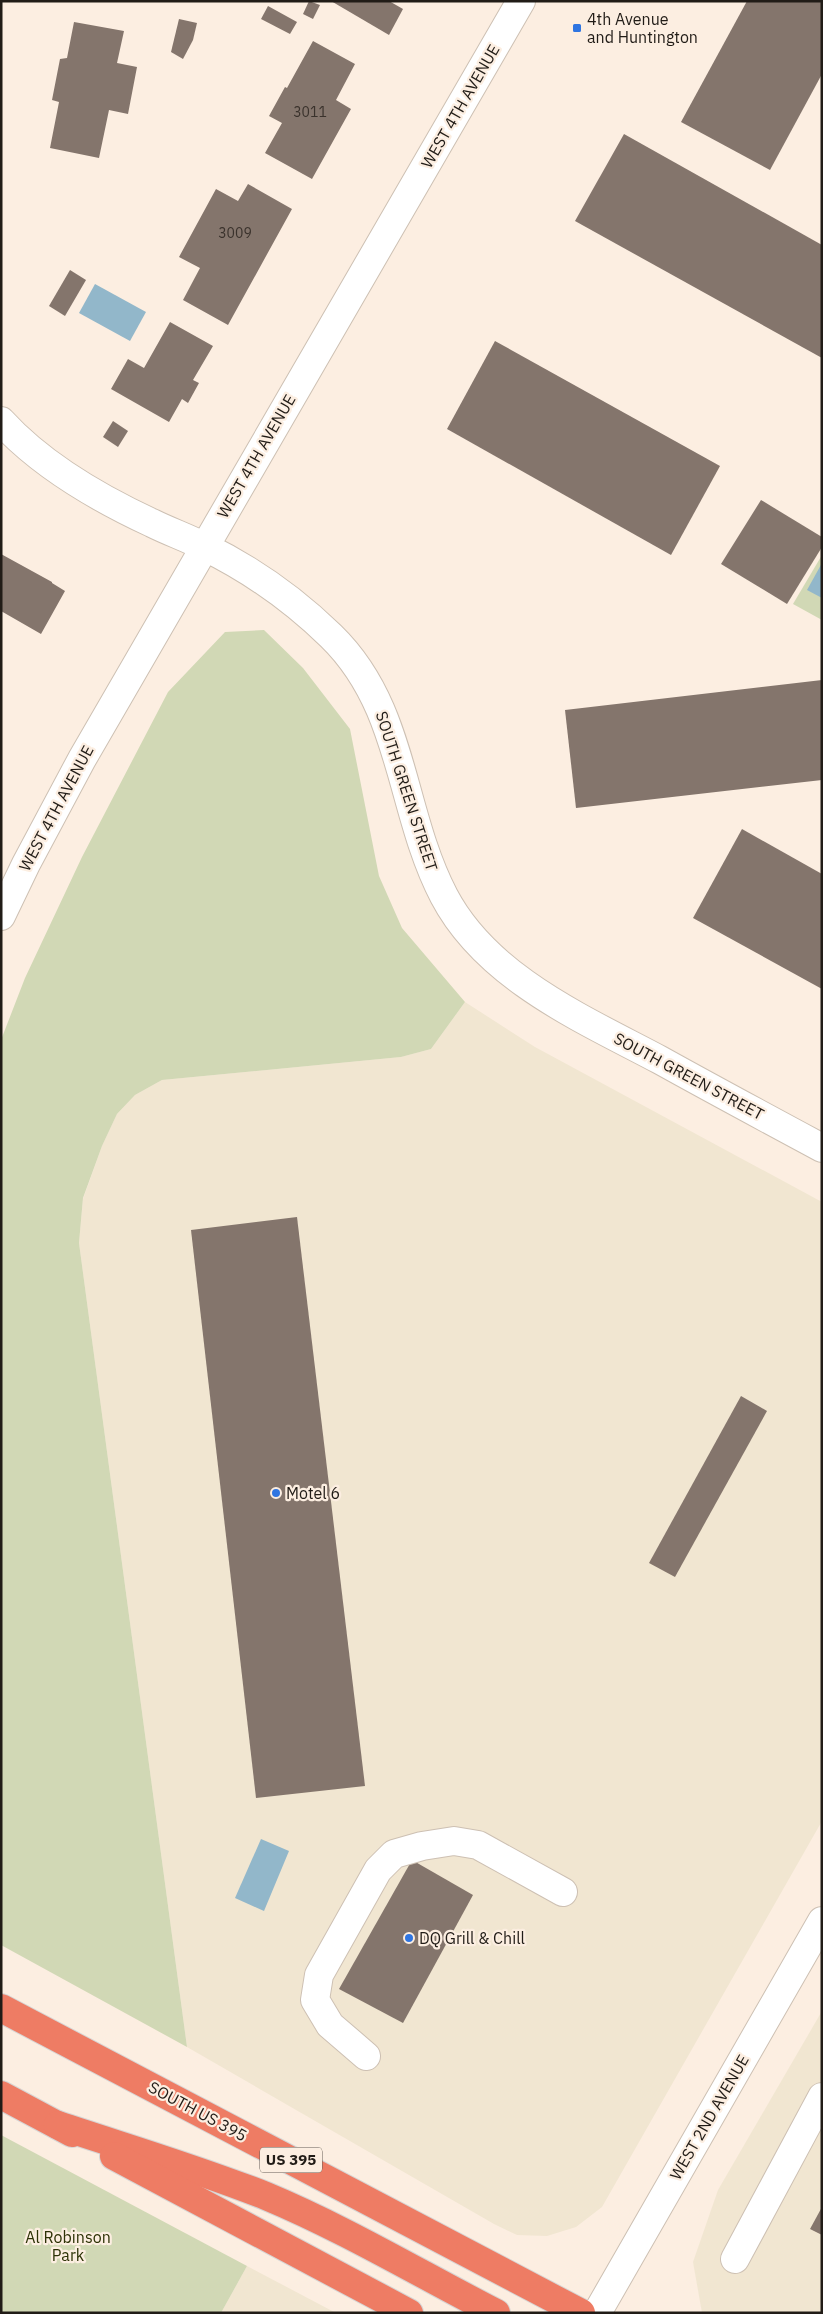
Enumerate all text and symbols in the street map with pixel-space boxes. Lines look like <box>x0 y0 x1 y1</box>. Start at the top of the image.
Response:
place label: 4th Avenue and Huntington <box>587 9 698 47</box>
marker: 4th Avenue and Huntington <box>571 22 583 34</box>
street label: WEST 4TH AVENUE <box>416 41 504 171</box>
house number: 3011 <box>293 103 327 121</box>
house number: 3009 <box>218 224 252 242</box>
street label: WEST 4TH AVENUE <box>212 391 300 521</box>
street label: SOUTH GREEN STREET <box>372 708 442 874</box>
street label: WEST 4TH AVENUE <box>14 742 98 874</box>
street label: SOUTH GREEN STREET <box>611 1028 767 1124</box>
place label: Motel 6 <box>286 1483 340 1503</box>
marker: Motel 6 <box>270 1487 282 1499</box>
place label: DQ Grill & Chill <box>419 1928 525 1948</box>
marker: DQ Grill & Chill <box>403 1932 415 1944</box>
street label: WEST 2ND AVENUE <box>665 2051 753 2183</box>
street label: SOUTH US 395 <box>145 2077 251 2145</box>
road number: US 395 <box>260 2148 322 2172</box>
park label: Al Robinson Park <box>25 2227 111 2265</box>

